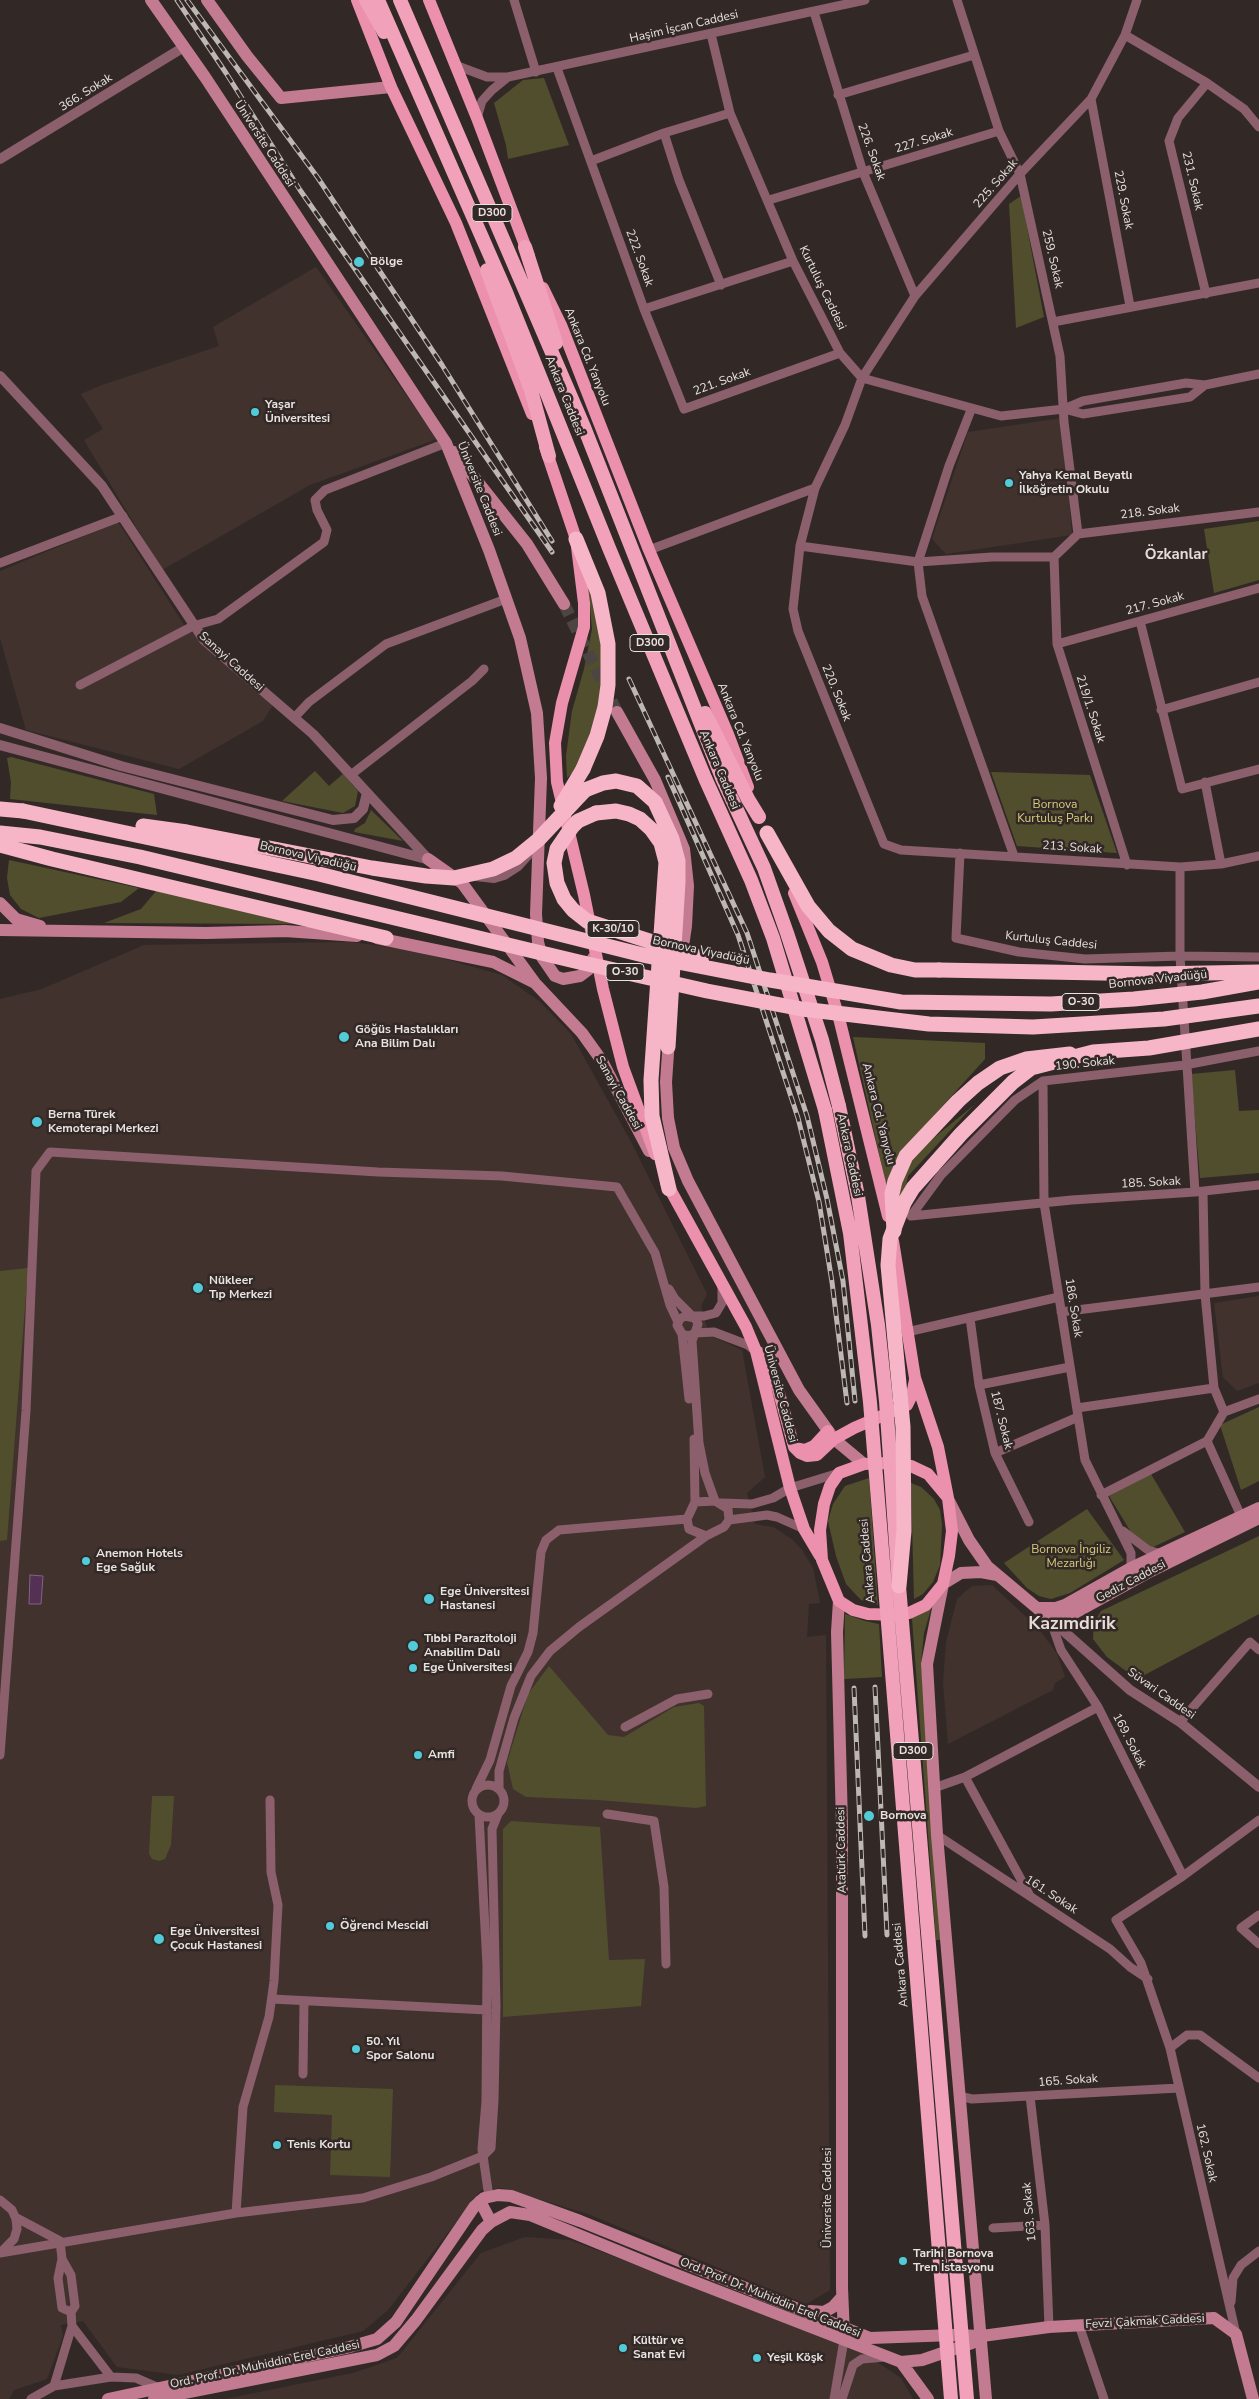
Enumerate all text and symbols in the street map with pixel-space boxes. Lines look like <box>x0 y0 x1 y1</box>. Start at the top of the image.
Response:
street label: Haşim İşcan Caddesi <box>628 7 740 47</box>
street label: 366. Sokak <box>57 71 115 115</box>
street label: Üniversite Caddesi <box>231 98 297 190</box>
street label: 226. Sokak <box>854 121 888 183</box>
street label: 227. Sokak <box>893 125 955 157</box>
street label: 231. Sokak <box>1178 150 1206 212</box>
street label: 225. Sokak <box>971 157 1021 211</box>
street label: 229. Sokak <box>1110 169 1136 231</box>
road number: D300 <box>472 204 512 222</box>
street label: 222. Sokak <box>622 227 656 289</box>
street label: 259. Sokak <box>1038 228 1066 290</box>
street label: Kurtuluş Caddesi <box>795 244 849 332</box>
marker: Bölge <box>352 255 366 269</box>
place label: Bölge <box>370 255 403 269</box>
street label: Ankara Cd. Yanyolu <box>561 306 613 408</box>
street label: Ankara Caddesi <box>541 354 587 438</box>
street label: 221. Sokak <box>691 365 753 399</box>
place label: Yaşar Üniversitesi <box>265 398 330 426</box>
marker: Yaşar Üniversitesi <box>249 406 261 418</box>
street label: Üniversite Caddesi <box>454 440 504 538</box>
place label: Yahya Kemal Beyatlı İlköğretin Okulu <box>1019 469 1132 497</box>
marker: Yahya Kemal Beyatlı İlköğretin Okulu <box>1003 477 1015 489</box>
street label: 218. Sokak <box>1119 501 1181 523</box>
district label: Özkanlar <box>1145 546 1207 564</box>
street label: 217. Sokak <box>1124 589 1186 619</box>
street label: Sanayi Caddesi <box>196 629 266 695</box>
road number: D300 <box>630 634 670 651</box>
street label: 220. Sokak <box>818 663 854 723</box>
street label: 219/1. Sokak <box>1072 673 1108 745</box>
street label: Ankara Cd. Yanyolu <box>714 681 766 783</box>
street label: Ankara Caddesi <box>696 728 742 812</box>
park label: Bornova Kurtuluş Parkı <box>1017 798 1093 826</box>
street label: Bornova Viyadüğü <box>258 839 358 875</box>
street label: 213. Sokak <box>1042 839 1102 857</box>
road number: K-30/10 <box>587 921 639 938</box>
street label: Kurtuluş Caddesi <box>1005 929 1097 953</box>
street label: Bornova Viyadüğü <box>651 934 751 968</box>
road number: O-30 <box>606 964 644 980</box>
street label: Bornova Viyadüğü <box>1108 968 1208 992</box>
road number: O-30 <box>1062 994 1100 1010</box>
place label: Göğüs Hastalıkları Ana Bilim Dalı <box>355 1023 458 1051</box>
marker: Göğüs Hastalıkları Ana Bilim Dalı <box>337 1030 351 1044</box>
street label: Sanayi Caddesi <box>592 1054 644 1132</box>
street label: 190. Sokak <box>1055 1054 1115 1074</box>
street label: Ankara Cd. Yanyolu <box>858 1062 898 1166</box>
place label: Berna Türek Kemoterapi Merkezi <box>48 1108 159 1136</box>
street label: Ankara Caddesi <box>833 1112 865 1198</box>
marker: Berna Türek Kemoterapi Merkezi <box>30 1115 44 1129</box>
street label: 185. Sokak <box>1121 1174 1181 1192</box>
place label: Nükleer Tıp Merkezi <box>209 1274 272 1302</box>
street label: 186. Sokak <box>1061 1277 1085 1339</box>
marker: Nükleer Tıp Merkezi <box>191 1281 205 1295</box>
street label: Üniversite Caddesi <box>760 1344 800 1444</box>
street label: 187. Sokak <box>987 1389 1015 1451</box>
street label: Ankara Caddesi <box>857 1518 879 1604</box>
park label: Bornova İngiliz Mezarlığı <box>1031 1543 1111 1571</box>
place label: Anemon Hotels Ege Sağlık <box>96 1547 183 1575</box>
marker: Anemon Hotels Ege Sağlık <box>80 1555 92 1567</box>
street label: Gediz Caddesi <box>1094 1558 1168 1606</box>
place label: Ege Üniversitesi Hastanesi <box>440 1585 529 1613</box>
marker: Ege Üniversitesi Hastanesi <box>422 1592 436 1606</box>
district label: Kazımdirik <box>1028 1614 1116 1636</box>
place label: Tıbbi Parazitoloji Anabilim Dalı <box>424 1632 517 1660</box>
marker: Tıbbi Parazitoloji Anabilim Dalı <box>406 1639 420 1653</box>
place label: Ege Üniversitesi <box>423 1661 512 1675</box>
marker: Ege Üniversitesi <box>407 1662 419 1674</box>
street label: Süvari Caddesi <box>1124 1665 1198 1723</box>
street label: 169. Sokak <box>1109 1711 1149 1771</box>
road number: D300 <box>893 1742 933 1760</box>
place label: Amfi <box>428 1748 455 1762</box>
marker: Amfi <box>412 1749 424 1761</box>
street label: Atatürk Caddesi <box>834 1807 850 1893</box>
marker: Bornova <box>862 1809 876 1823</box>
place label: Bornova <box>880 1809 926 1823</box>
street label: 161. Sokak <box>1022 1873 1080 1917</box>
place label: Öğrenci Mescidi <box>340 1919 429 1933</box>
marker: Öğrenci Mescidi <box>324 1920 336 1932</box>
street label: Ankara Caddesi <box>890 1922 912 2008</box>
place label: Ege Üniversitesi Çocuk Hastanesi <box>170 1925 262 1953</box>
marker: Ege Üniversitesi Çocuk Hastanesi <box>152 1932 166 1946</box>
place label: 50. Yıl Spor Salonu <box>366 2035 434 2063</box>
marker: 50. Yıl Spor Salonu <box>350 2043 362 2055</box>
street label: 165. Sokak <box>1038 2072 1098 2090</box>
street label: 162. Sokak <box>1192 2122 1220 2184</box>
place label: Tenis Kortu <box>287 2138 351 2152</box>
marker: Tenis Kortu <box>271 2139 283 2151</box>
street label: Üniversite Caddesi <box>821 2148 835 2248</box>
street label: 163. Sokak <box>1020 2182 1040 2242</box>
place label: Tarihi Bornova Tren İstasyonu <box>913 2247 994 2275</box>
street label: Ord. Prof. Dr. Muhiddin Erel Caddesi <box>678 2255 862 2341</box>
marker: Tarihi Bornova Tren İstasyonu <box>897 2255 909 2267</box>
street label: Fevzi Çakmak Caddesi <box>1085 2312 1205 2332</box>
place label: Kültür ve Sanat Evi <box>633 2334 685 2362</box>
street label: Ord. Prof. Dr. Muhiddin Erel Caddesi <box>169 2338 361 2392</box>
marker: Kültür ve Sanat Evi <box>617 2342 629 2354</box>
place label: Yeşil Köşk <box>767 2351 823 2365</box>
marker: Yeşil Köşk <box>751 2352 763 2364</box>

